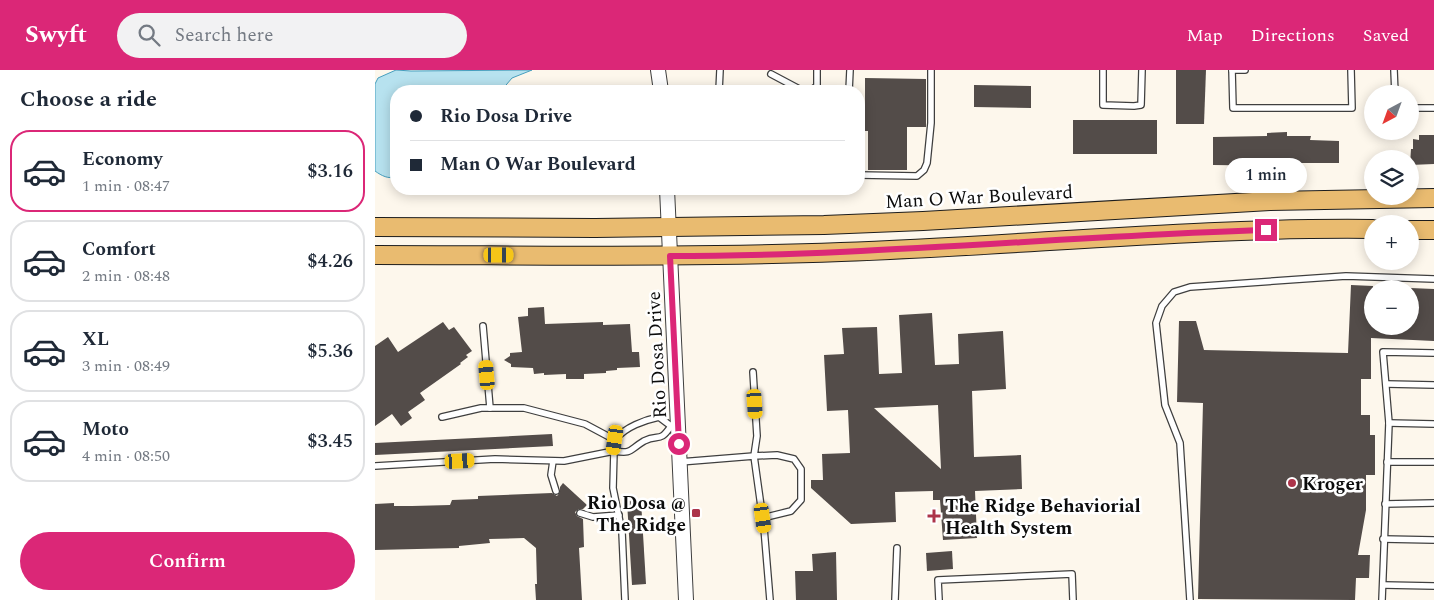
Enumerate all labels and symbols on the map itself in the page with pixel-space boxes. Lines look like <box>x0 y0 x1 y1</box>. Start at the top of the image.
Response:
north arrow <box>1364 85 1419 140</box>
callout: 1 min <box>1225 158 1307 192</box>
street label: Man O War Boulevard <box>884 178 1074 217</box>
route end <box>1255 219 1277 241</box>
car <box>484 248 514 263</box>
street label: Rio Dosa Drive <box>640 291 675 419</box>
car <box>478 359 495 391</box>
car <box>746 389 763 419</box>
car <box>605 424 624 456</box>
route start <box>668 433 690 455</box>
car <box>444 453 475 469</box>
place label: Kroger <box>1302 470 1364 499</box>
marker: Kroger <box>1286 477 1298 489</box>
place label: Rio Dosa @ The Ridge <box>587 489 686 540</box>
place label: The Ridge Behaviorial Health System <box>945 492 1141 543</box>
car <box>753 502 772 534</box>
marker: Rio Dosa @ The Ridge <box>690 507 702 519</box>
marker: The Ridge Behaviorial Health System <box>927 509 941 523</box>

